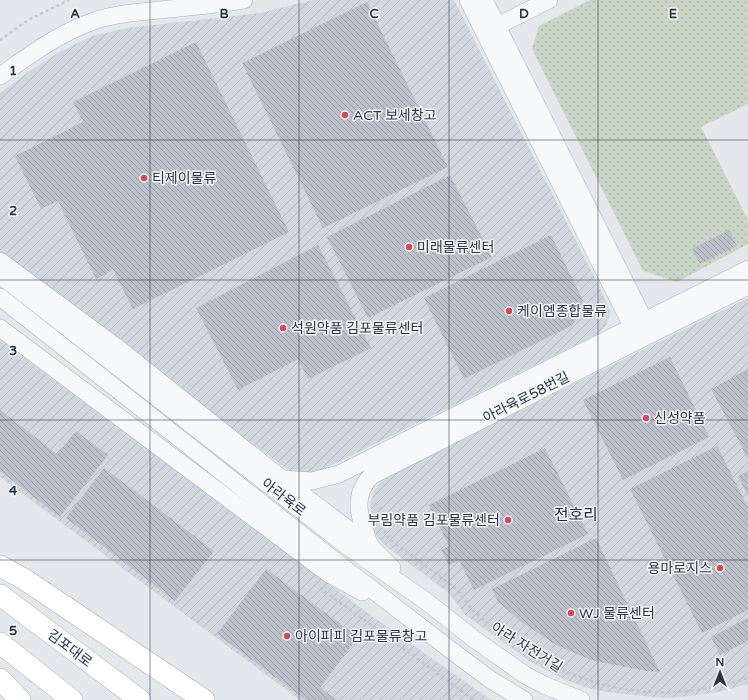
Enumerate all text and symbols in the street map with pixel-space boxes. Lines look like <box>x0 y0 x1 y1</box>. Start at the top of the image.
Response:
text: A <box>70 6 80 22</box>
text: B <box>219 6 229 22</box>
text: C <box>369 6 379 22</box>
text: D <box>519 6 529 22</box>
text: E <box>669 6 677 22</box>
text: 1 <box>9 63 17 79</box>
place label: ACT 보세창고 <box>353 107 437 124</box>
marker: ACT 보세창고 <box>340 110 350 120</box>
place label: 티제이물류 <box>152 170 217 187</box>
marker: 티제이물류 <box>139 173 149 183</box>
text: 2 <box>9 203 17 219</box>
place label: 미래물류센터 <box>417 239 494 256</box>
marker: 미래물류센터 <box>404 242 414 252</box>
place label: 케이엠종합물류 <box>517 303 607 320</box>
marker: 케이엠종합물류 <box>504 306 514 316</box>
place label: 석원약품 김포물류센터 <box>291 320 423 337</box>
marker: 석원약품 김포물류센터 <box>278 323 288 333</box>
text: 3 <box>9 343 17 359</box>
street label: 아라육로58번길 <box>480 368 572 427</box>
place label: 신성약품 <box>654 410 706 427</box>
marker: 신성약품 <box>641 413 651 423</box>
street label: 아라육로 <box>258 475 309 520</box>
text: 4 <box>9 483 18 499</box>
district label: 전호리 <box>554 505 598 525</box>
place label: 부림약품 김포물류센터 <box>368 512 500 529</box>
marker: 부림약품 김포물류센터 <box>503 515 513 525</box>
place label: 용마로지스 <box>648 560 712 577</box>
marker: 용마로지스 <box>715 563 725 573</box>
place label: WJ 물류센터 <box>579 605 655 622</box>
marker: WJ 물류센터 <box>566 608 576 618</box>
street label: 아라 자전거길 <box>488 619 566 676</box>
text: 5 <box>9 623 17 639</box>
street label: 김포대로 <box>44 626 95 671</box>
place label: 아이피피 김포물류창고 <box>295 628 428 645</box>
marker: 아이피피 김포물류창고 <box>282 631 292 641</box>
north arrow <box>700 652 740 692</box>
text: N <box>716 656 724 669</box>

